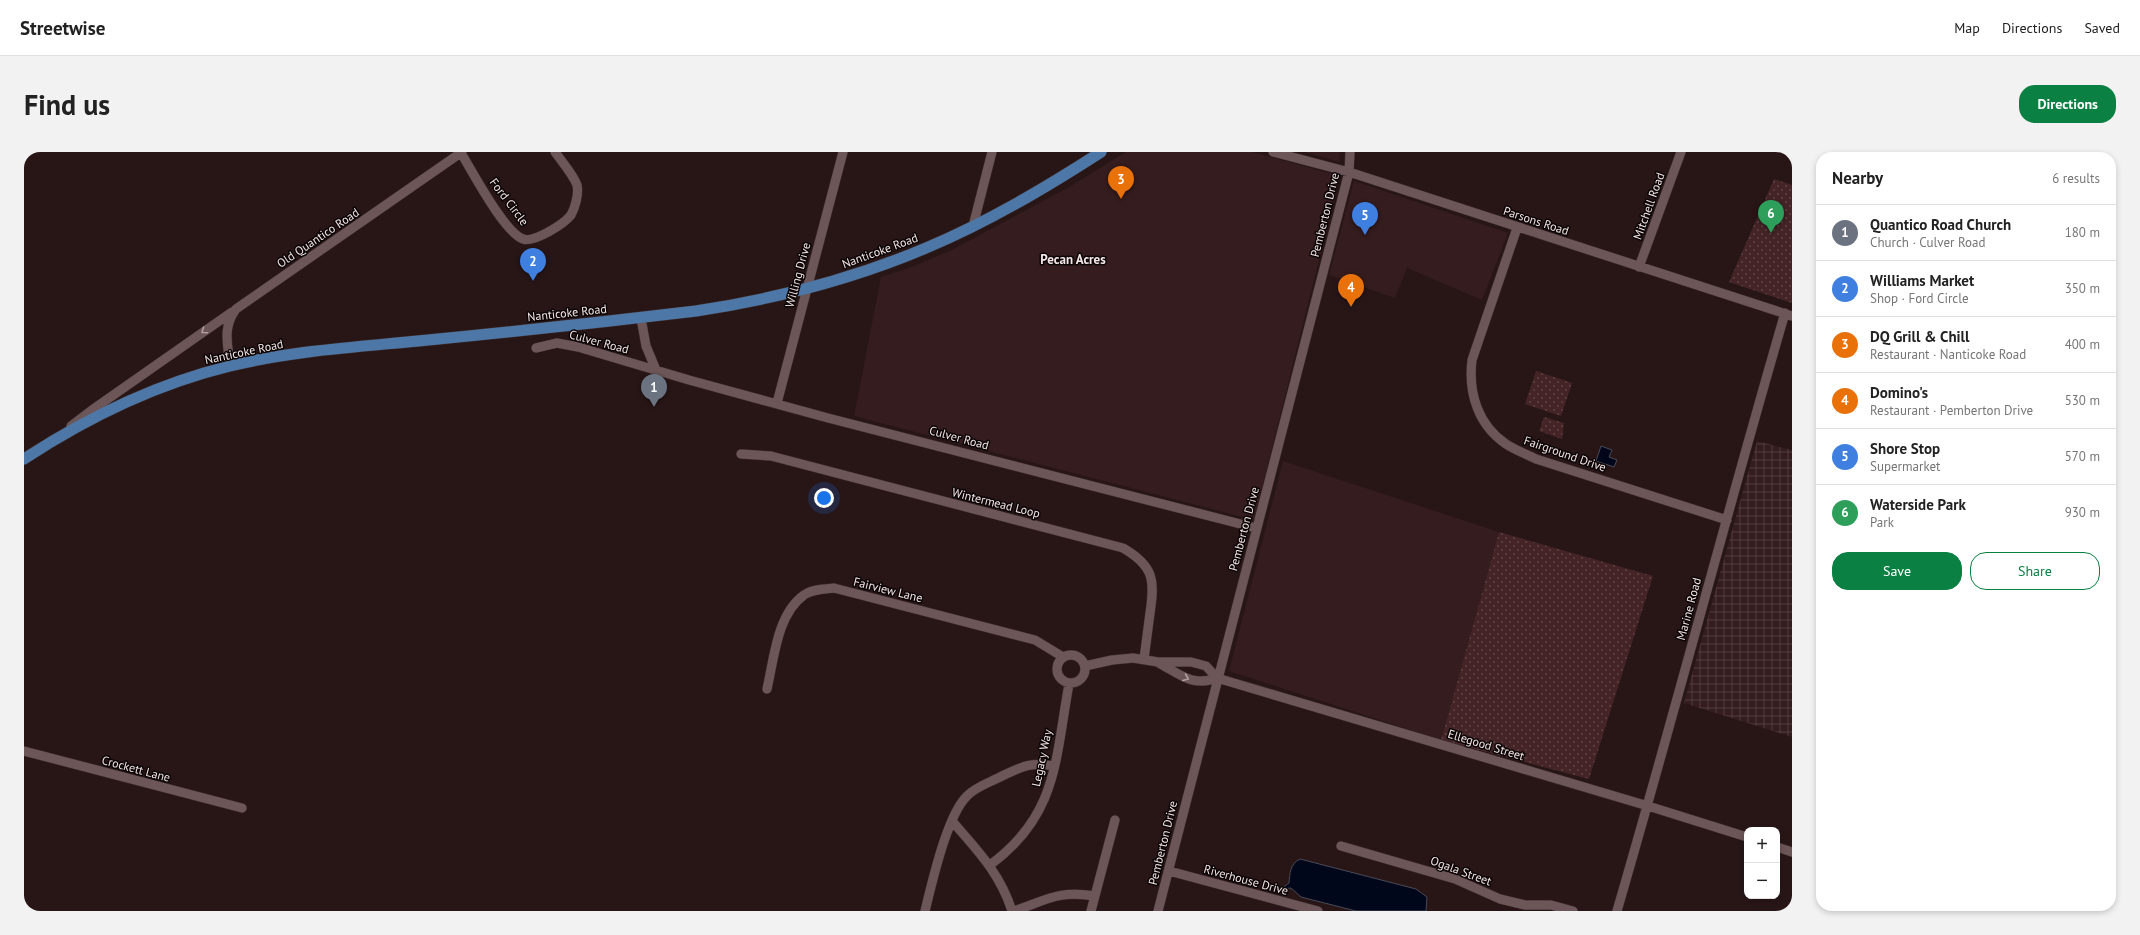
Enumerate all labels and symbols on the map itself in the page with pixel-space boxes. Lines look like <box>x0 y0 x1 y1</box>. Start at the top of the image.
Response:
pin: 3 <box>1108 166 1134 199</box>
street label: Mitchell Road <box>1629 170 1668 241</box>
street label: Pemberton Drive <box>1307 171 1342 258</box>
street label: Ford Circle <box>487 175 532 228</box>
pin: 6 <box>1758 200 1784 233</box>
pin: 5 <box>1352 202 1378 235</box>
street label: Parsons Road <box>1501 203 1571 238</box>
street label: Old Quantico Road <box>274 205 362 271</box>
street label: Nanticoke Road <box>840 230 920 271</box>
street label: Willing Drive <box>782 241 813 309</box>
pin: 2 <box>520 248 546 281</box>
district label: Pecan Acres <box>1040 251 1106 268</box>
pin: 4 <box>1338 274 1364 307</box>
street label: Nanticoke Road <box>526 301 607 324</box>
one-way arrow <box>201 326 208 334</box>
street label: Culver Road <box>568 326 631 357</box>
street label: Nanticoke Road <box>203 336 284 367</box>
pin: 1 <box>641 374 667 407</box>
street label: Culver Road <box>928 422 991 453</box>
street label: Fairground Drive <box>1522 432 1608 475</box>
street label: Wintermead Loop <box>951 484 1042 521</box>
street label: Pemberton Drive <box>1225 485 1262 572</box>
your location <box>814 488 834 508</box>
street label: Fairview Lane <box>852 574 924 605</box>
street label: Marine Road <box>1673 576 1704 642</box>
one-way arrow <box>1183 673 1190 681</box>
street label: Ellegood Street <box>1446 726 1526 763</box>
street label: Legacy Way <box>1028 727 1055 788</box>
street label: Crockett Lane <box>100 752 172 785</box>
street label: Pemberton Drive <box>1145 799 1180 886</box>
street label: Ogala Street <box>1429 853 1494 889</box>
street label: Riverhouse Drive <box>1202 861 1290 898</box>

